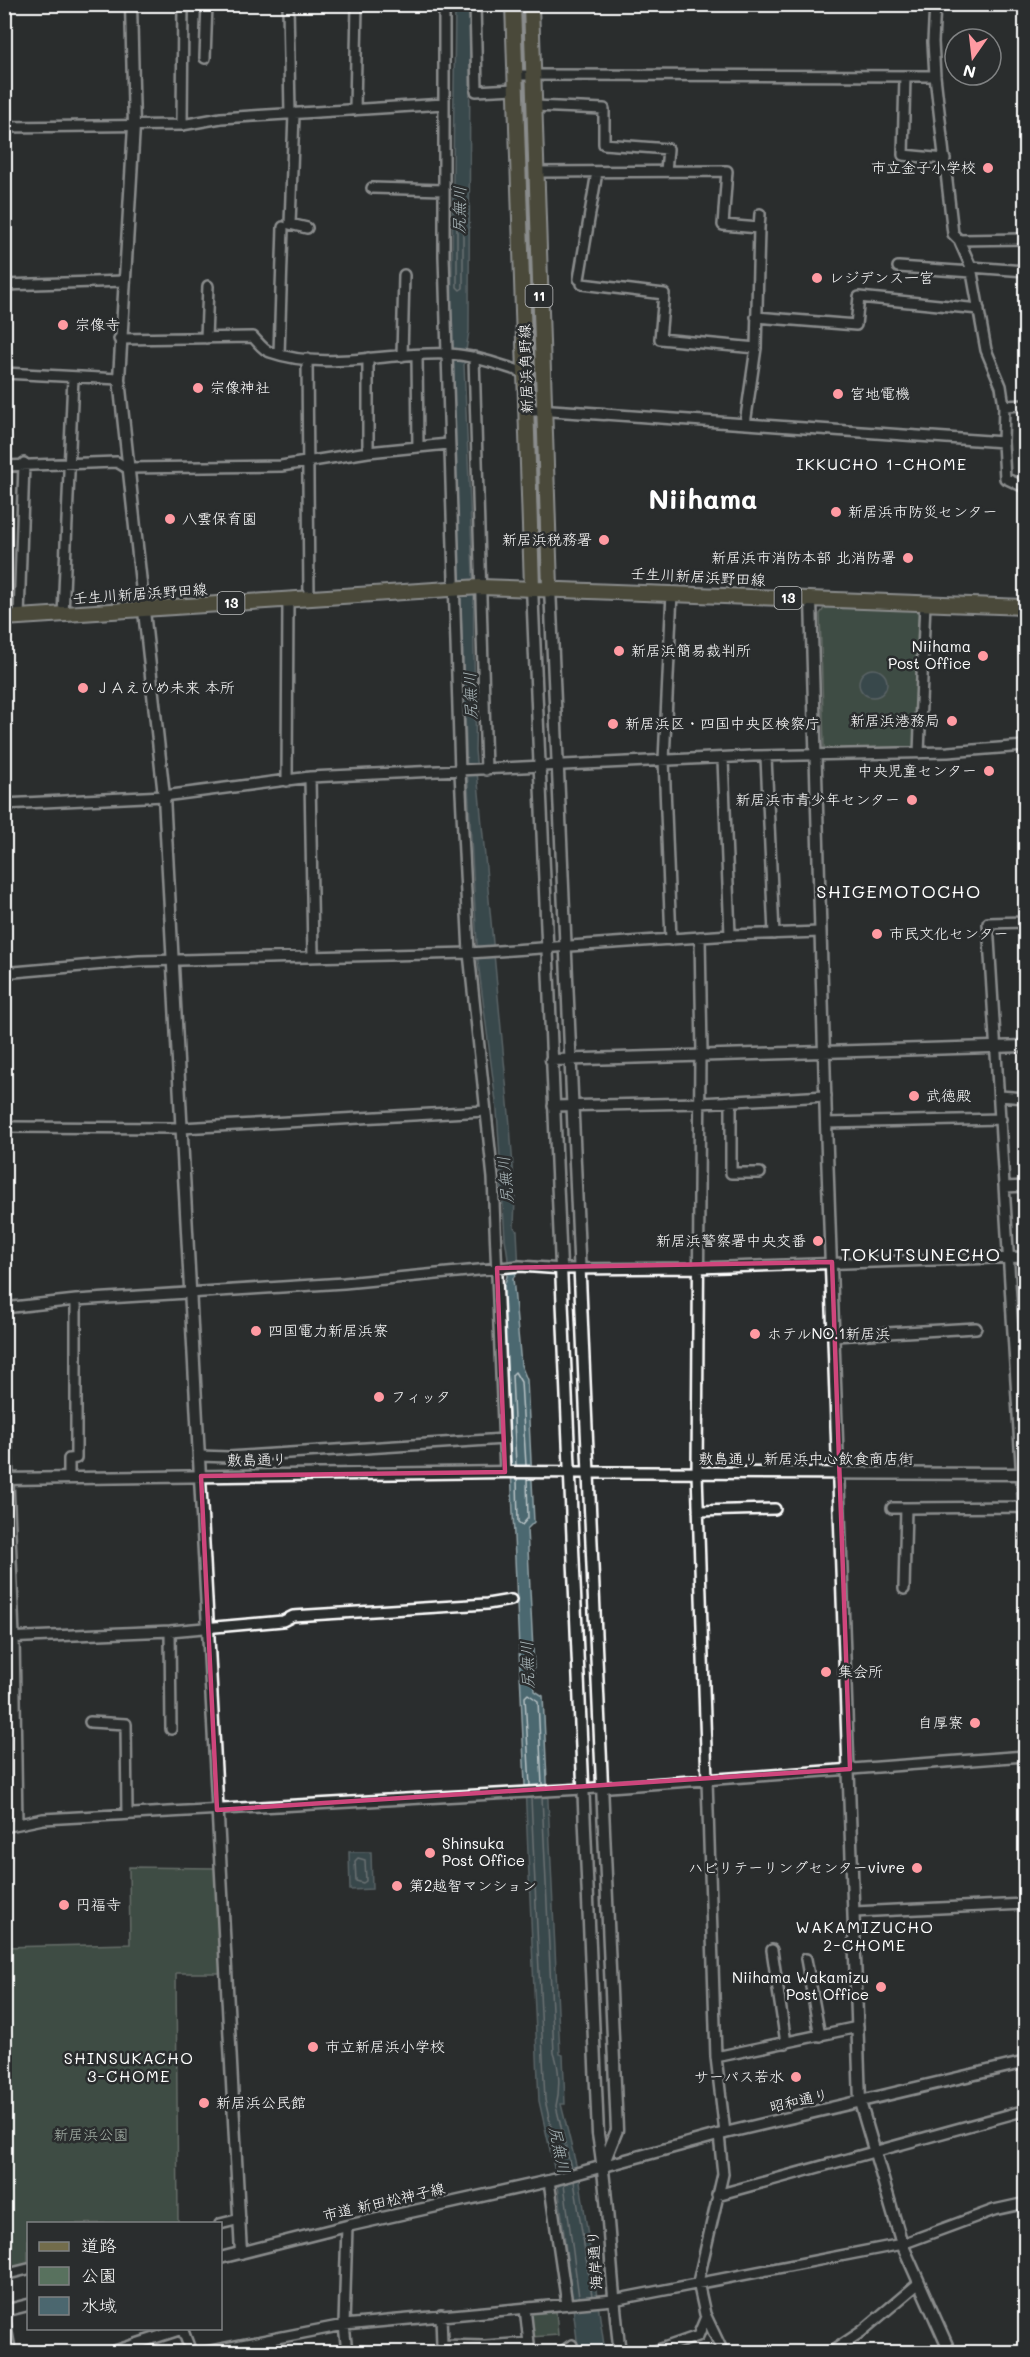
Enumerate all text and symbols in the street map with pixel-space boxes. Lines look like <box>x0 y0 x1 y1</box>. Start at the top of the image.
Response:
north arrow <box>943 27 1003 87</box>
text: N <box>961 60 978 84</box>
place label: 市立金子小学校 <box>871 157 976 177</box>
marker: 市立金子小学校 <box>981 161 995 175</box>
water label: 尻無川 <box>448 186 469 234</box>
place label: レジデンス一宮 <box>829 267 934 287</box>
marker: レジデンス一宮 <box>810 271 824 285</box>
road number: 11 <box>526 285 552 307</box>
place label: 宗像寺 <box>75 314 120 334</box>
marker: 宗像寺 <box>56 318 70 332</box>
street label: 新居浜角野線 <box>513 324 537 414</box>
place label: 宗像神社 <box>210 377 270 397</box>
marker: 宗像神社 <box>191 381 205 395</box>
place label: 宮地電機 <box>850 383 910 403</box>
marker: 宮地電機 <box>831 387 845 401</box>
district label: IKKUCHO 1-CHOME <box>796 453 968 474</box>
district label: Niihama <box>648 481 758 516</box>
place label: 新居浜市防災センター <box>848 501 997 521</box>
marker: 新居浜市防災センター <box>829 505 843 519</box>
place label: 八雲保育園 <box>182 508 257 528</box>
marker: 八雲保育園 <box>163 512 177 526</box>
place label: 新居浜税務署 <box>502 529 592 549</box>
marker: 新居浜税務署 <box>597 533 611 547</box>
place label: 新居浜市消防本部 北消防署 <box>711 547 896 567</box>
marker: 新居浜市消防本部 北消防署 <box>901 551 915 565</box>
street label: 壬生川新居浜野田線 <box>630 562 766 590</box>
street label: 壬生川新居浜野田線 <box>72 578 208 608</box>
road number: 13 <box>774 587 802 609</box>
road number: 13 <box>218 592 244 614</box>
place label: Niihama Post Office <box>888 636 971 673</box>
place label: 新居浜簡易裁判所 <box>631 640 751 660</box>
marker: 新居浜簡易裁判所 <box>612 644 626 658</box>
marker: Niihama Post Office <box>976 649 990 663</box>
water label: 尻無川 <box>458 672 481 720</box>
place label: ＪＡえひめ未来 本所 <box>95 677 235 697</box>
marker: ＪＡえひめ未来 本所 <box>76 681 90 695</box>
place label: 新居浜港務局 <box>850 710 940 730</box>
place label: 新居浜区・四国中央区検察庁 <box>625 713 820 733</box>
marker: 新居浜港務局 <box>945 714 959 728</box>
marker: 新居浜区・四国中央区検察庁 <box>606 717 620 731</box>
place label: 中央児童センター <box>858 760 977 780</box>
marker: 中央児童センター <box>982 764 996 778</box>
place label: 新居浜市青少年センター <box>736 789 900 809</box>
marker: 新居浜市青少年センター <box>905 793 919 807</box>
district label: SHIGEMOTOCHO <box>816 879 982 903</box>
place label: 市民文化センター <box>889 923 1008 943</box>
marker: 市民文化センター <box>870 927 884 941</box>
place label: 武徳殿 <box>926 1085 971 1105</box>
marker: 武徳殿 <box>907 1089 921 1103</box>
water label: 尻無川 <box>492 1155 517 1205</box>
place label: 新居浜警察署中央交番 <box>656 1230 806 1250</box>
marker: 新居浜警察署中央交番 <box>811 1234 825 1248</box>
district label: TOKUTSUNECHO <box>841 1242 1001 1266</box>
place label: 四国電力新居浜寮 <box>268 1320 388 1340</box>
place label: ホテルNO.1新居浜 <box>767 1323 891 1343</box>
marker: 四国電力新居浜寮 <box>249 1324 263 1338</box>
marker: ホテルNO.1新居浜 <box>748 1327 762 1341</box>
place label: フィッタ <box>391 1386 451 1406</box>
marker: フィッタ <box>372 1390 386 1404</box>
street label: 敷島通り <box>227 1448 287 1470</box>
street label: 敷島通り 新居浜中心飲食商店街 <box>699 1448 913 1468</box>
water label: 尻無川 <box>515 1641 538 1689</box>
place label: 集会所 <box>838 1661 883 1681</box>
marker: 集会所 <box>819 1665 833 1679</box>
place label: 自厚寮 <box>918 1712 963 1732</box>
marker: 自厚寮 <box>968 1716 982 1730</box>
place label: Shinsuka Post Office <box>442 1833 525 1870</box>
marker: Shinsuka Post Office <box>423 1846 437 1860</box>
place label: ハビリテーリングセンターvivre <box>688 1857 905 1877</box>
marker: ハビリテーリングセンターvivre <box>910 1861 924 1875</box>
place label: 第2越智マンション <box>409 1875 537 1895</box>
marker: 第2越智マンション <box>390 1879 404 1893</box>
place label: 円福寺 <box>76 1894 121 1914</box>
marker: 円福寺 <box>57 1898 71 1912</box>
district label: WAKAMIZUCHO 2-CHOME <box>795 1916 935 1955</box>
place label: Niihama Wakamizu Post Office <box>732 1967 869 2004</box>
marker: Niihama Wakamizu Post Office <box>874 1980 888 1994</box>
place label: 市立新居浜小学校 <box>325 2036 445 2056</box>
marker: 市立新居浜小学校 <box>306 2040 320 2054</box>
district label: SHINSUKACHO 3-CHOME <box>64 2047 194 2086</box>
place label: サーパス若水 <box>694 2066 784 2086</box>
marker: サーパス若水 <box>789 2070 803 2084</box>
street label: 昭和通り <box>767 2084 830 2117</box>
place label: 新居浜公民館 <box>216 2092 306 2112</box>
marker: 新居浜公民館 <box>197 2096 211 2110</box>
park label: 新居浜公園 <box>53 2124 129 2144</box>
water label: 尻無川 <box>545 2124 576 2176</box>
street label: 市道 新田松神子線 <box>321 2177 447 2225</box>
legend <box>27 2222 222 2330</box>
street label: 海岸通り <box>582 2229 606 2291</box>
text: 道路 <box>81 2233 117 2257</box>
text: 公園 <box>81 2263 117 2287</box>
text: 水域 <box>81 2293 117 2317</box>

